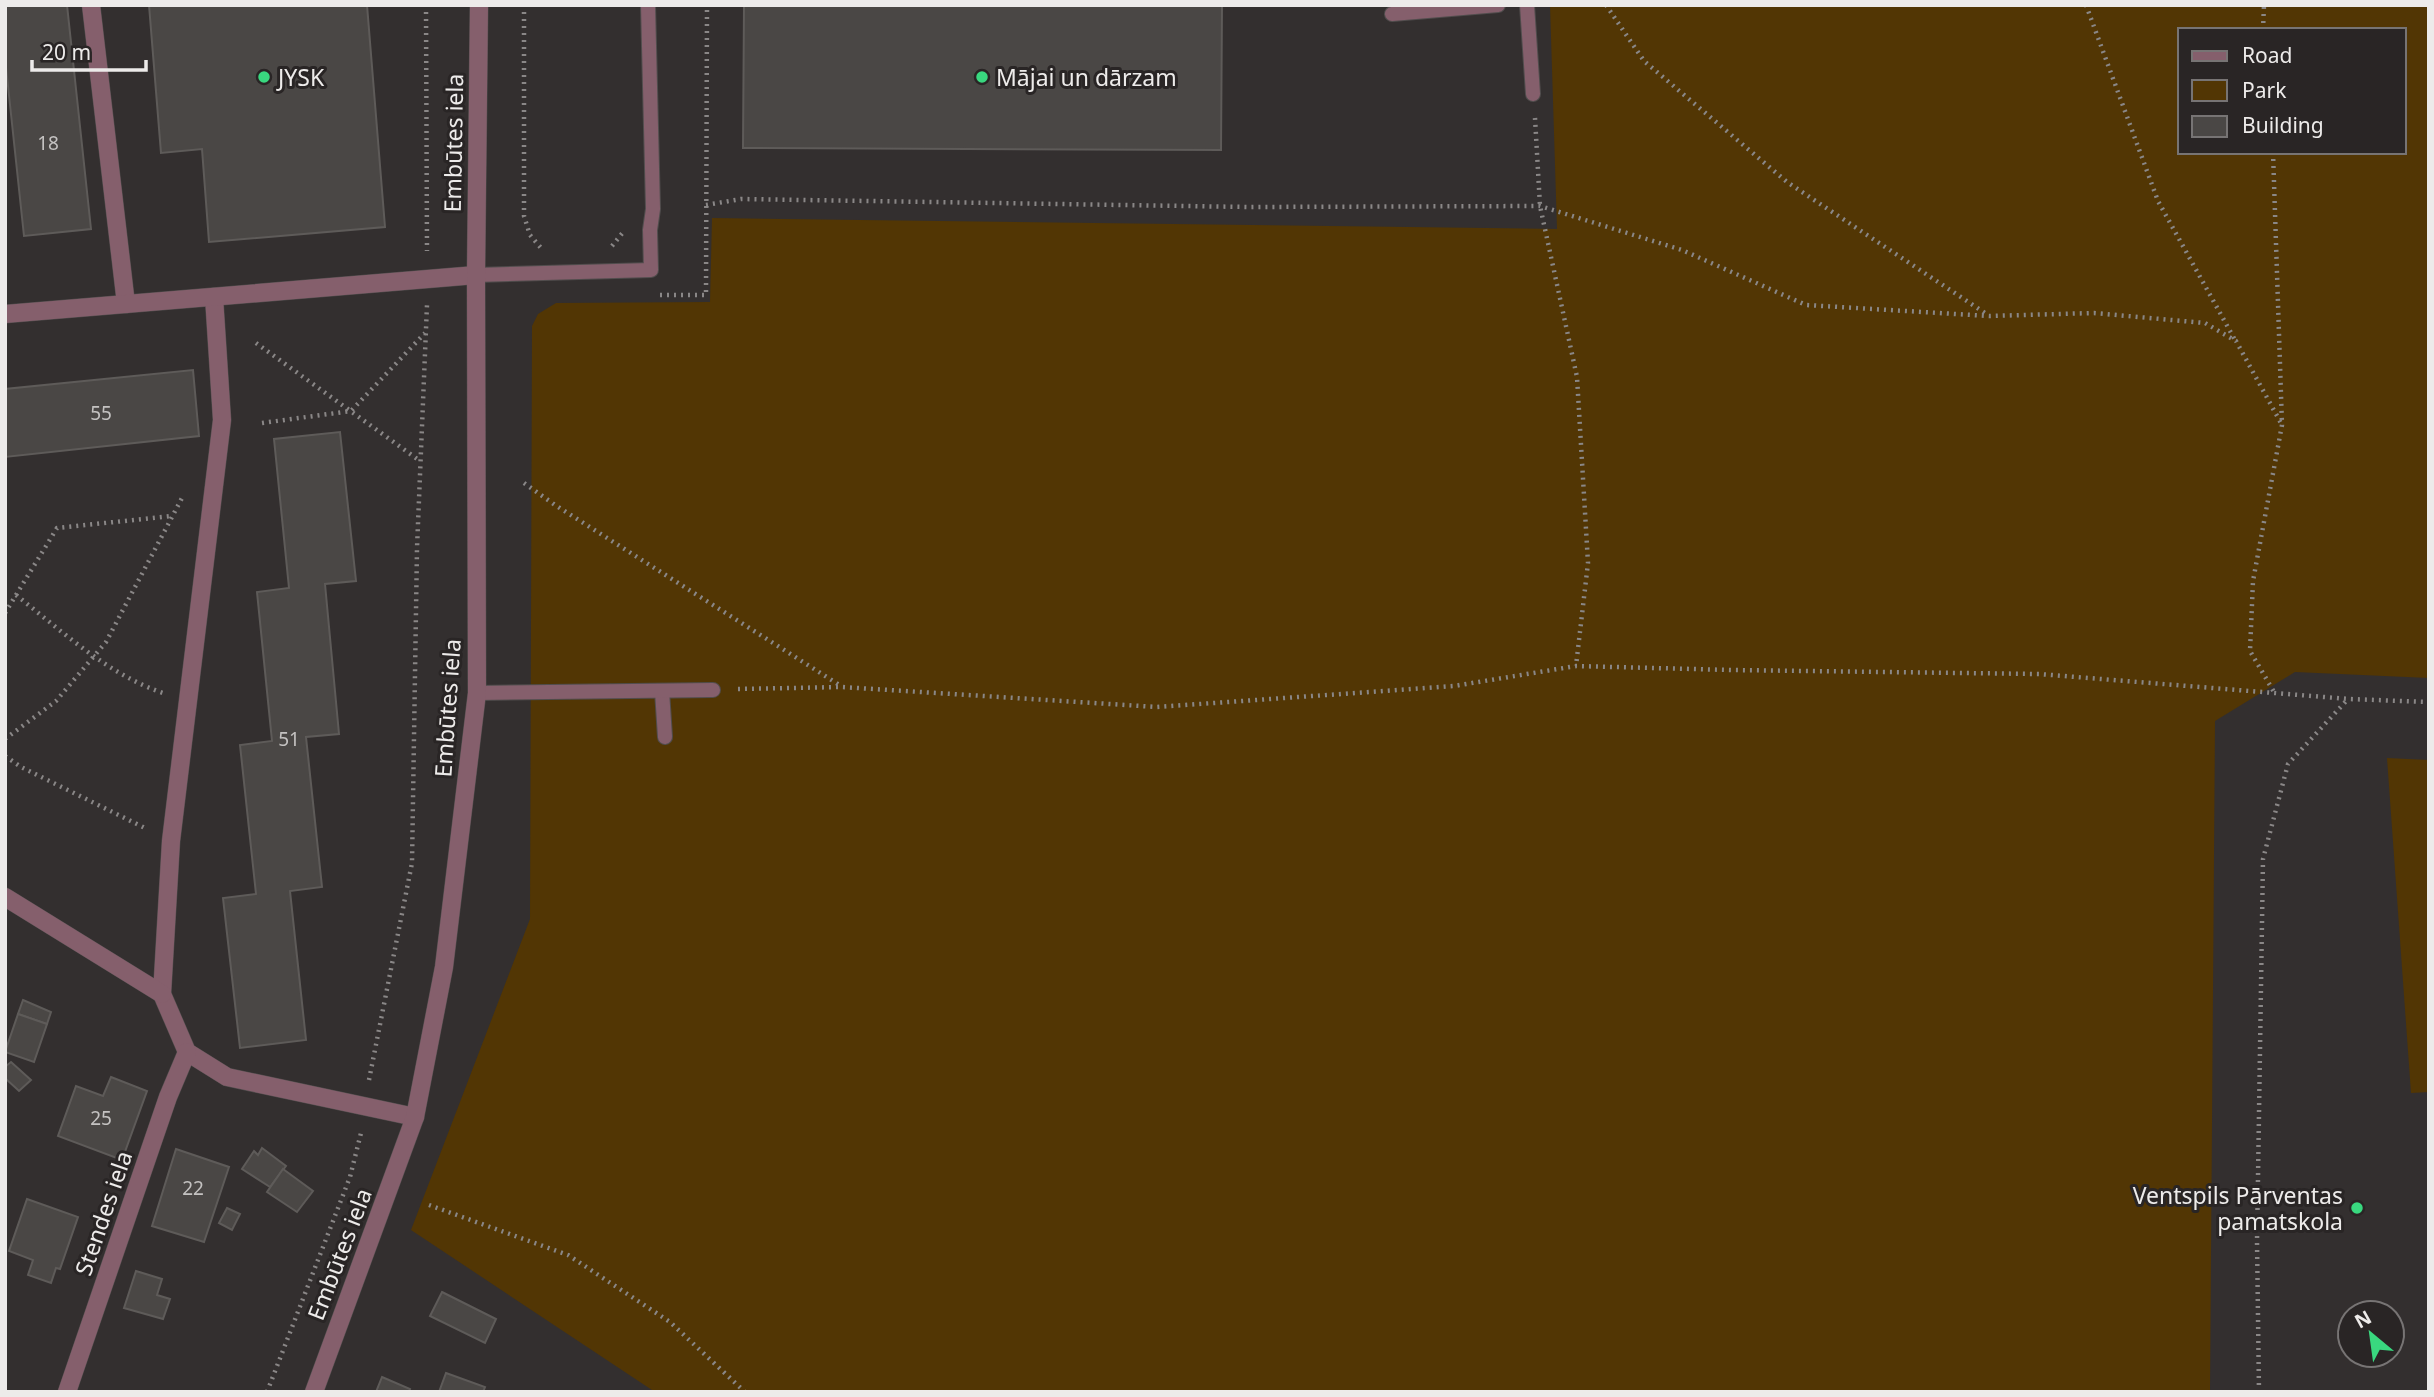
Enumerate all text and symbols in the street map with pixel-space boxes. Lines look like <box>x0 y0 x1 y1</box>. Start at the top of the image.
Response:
scale bar <box>32 28 145 72</box>
legend <box>2178 28 2406 154</box>
text: 20 m <box>42 38 91 66</box>
text: Road <box>2242 41 2292 69</box>
place label: JYSK <box>276 61 325 93</box>
place label: Mājai un dārzam <box>996 61 1177 93</box>
marker: JYSK <box>256 69 272 85</box>
marker: Mājai un dārzam <box>974 69 990 85</box>
street label: Embūtes iela <box>436 73 470 213</box>
text: Park <box>2242 76 2287 104</box>
text: Building <box>2242 111 2324 139</box>
house number: 18 <box>37 130 59 156</box>
house number: 55 <box>90 400 112 426</box>
street label: Embūtes iela <box>426 638 468 778</box>
house number: 51 <box>278 726 300 752</box>
house number: 25 <box>90 1105 112 1131</box>
street label: Stendes iela <box>67 1146 139 1280</box>
house number: 22 <box>182 1175 204 1201</box>
place label: Ventspils Pārventas pamatskola <box>2133 1179 2343 1237</box>
street label: Embūtes iela <box>299 1184 379 1324</box>
marker: Ventspils Pārventas pamatskola <box>2349 1200 2365 1216</box>
north arrow <box>2336 1299 2406 1369</box>
text: N <box>2350 1304 2376 1334</box>

